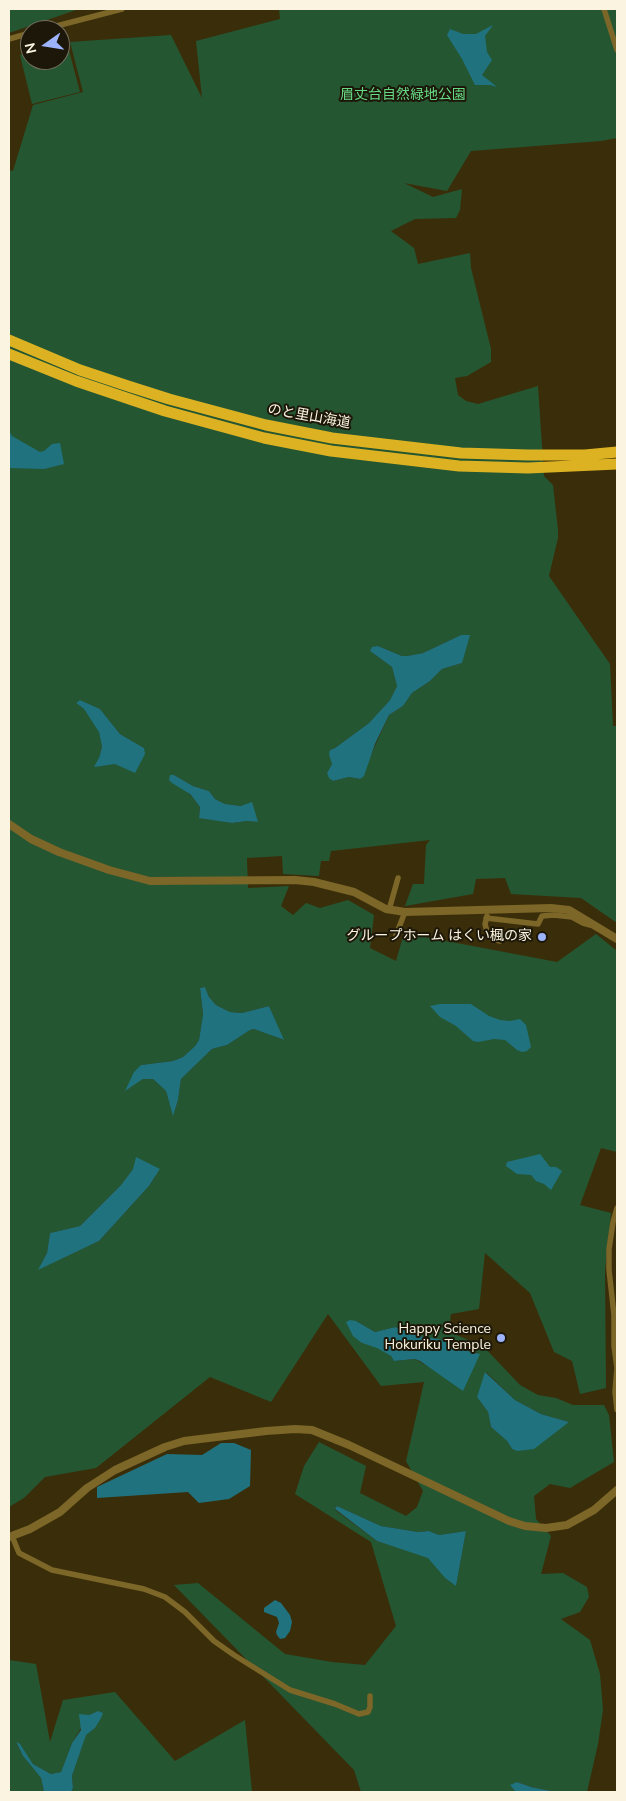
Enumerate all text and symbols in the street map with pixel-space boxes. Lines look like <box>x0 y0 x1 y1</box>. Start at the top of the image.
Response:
north arrow <box>20 20 70 70</box>
text: N <box>20 41 41 56</box>
park label: 眉丈台自然緑地公園 <box>340 88 466 104</box>
street label: のと里山海道 <box>266 401 352 433</box>
place label: グループホーム はくい楓の家 <box>346 929 532 945</box>
marker: グループホーム はくい楓の家 <box>536 931 548 943</box>
place label: Happy Science Hokuriku Temple <box>385 1322 491 1354</box>
marker: Happy Science Hokuriku Temple <box>495 1332 507 1344</box>

